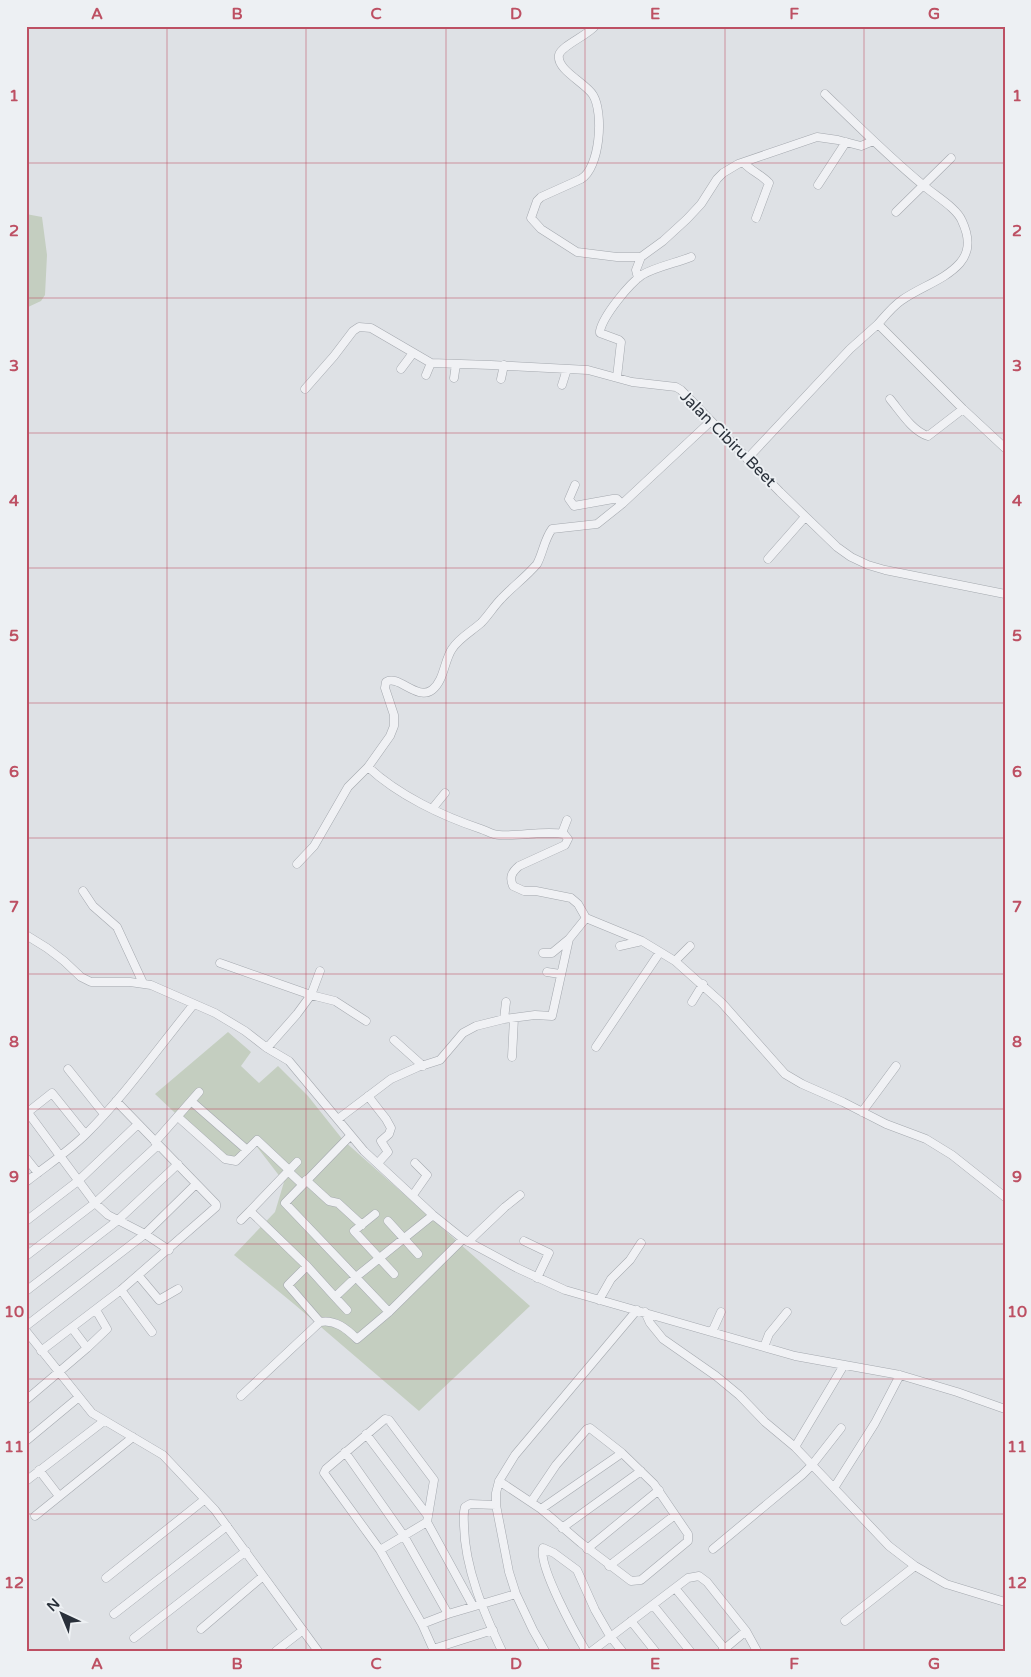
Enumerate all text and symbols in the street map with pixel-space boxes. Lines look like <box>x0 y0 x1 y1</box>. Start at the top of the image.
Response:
text: A <box>91 4 103 24</box>
text: B <box>231 4 243 24</box>
text: C <box>370 4 382 24</box>
text: D <box>510 4 522 24</box>
text: E <box>650 4 660 24</box>
text: F <box>789 4 799 24</box>
text: G <box>928 4 940 24</box>
text: 1 <box>9 86 19 106</box>
text: 1 <box>1012 86 1022 106</box>
text: 2 <box>9 221 19 241</box>
text: 2 <box>1012 221 1022 241</box>
text: 3 <box>9 356 19 376</box>
text: 3 <box>1012 356 1022 376</box>
street label: Jalan Cibiru Beet <box>676 387 780 491</box>
text: 4 <box>9 491 19 511</box>
text: 4 <box>1012 491 1022 511</box>
text: 5 <box>9 626 19 646</box>
text: 5 <box>1012 626 1022 646</box>
text: 6 <box>9 762 19 782</box>
text: 6 <box>1012 762 1022 782</box>
text: 7 <box>9 897 19 917</box>
text: 7 <box>1012 897 1022 917</box>
text: 8 <box>9 1032 19 1052</box>
text: 8 <box>1012 1032 1022 1052</box>
text: 9 <box>9 1167 19 1187</box>
text: 9 <box>1012 1167 1022 1187</box>
text: 10 <box>4 1302 24 1322</box>
text: 10 <box>1007 1302 1027 1322</box>
text: 11 <box>4 1437 24 1457</box>
text: 11 <box>1007 1437 1027 1457</box>
text: 12 <box>4 1573 24 1593</box>
text: 12 <box>1007 1573 1027 1593</box>
north arrow <box>38 1590 88 1640</box>
text: N <box>43 1595 63 1615</box>
text: A <box>91 1654 103 1674</box>
text: B <box>231 1654 243 1674</box>
text: C <box>370 1654 382 1674</box>
text: D <box>510 1654 522 1674</box>
text: E <box>650 1654 660 1674</box>
text: F <box>789 1654 799 1674</box>
text: G <box>928 1654 940 1674</box>

